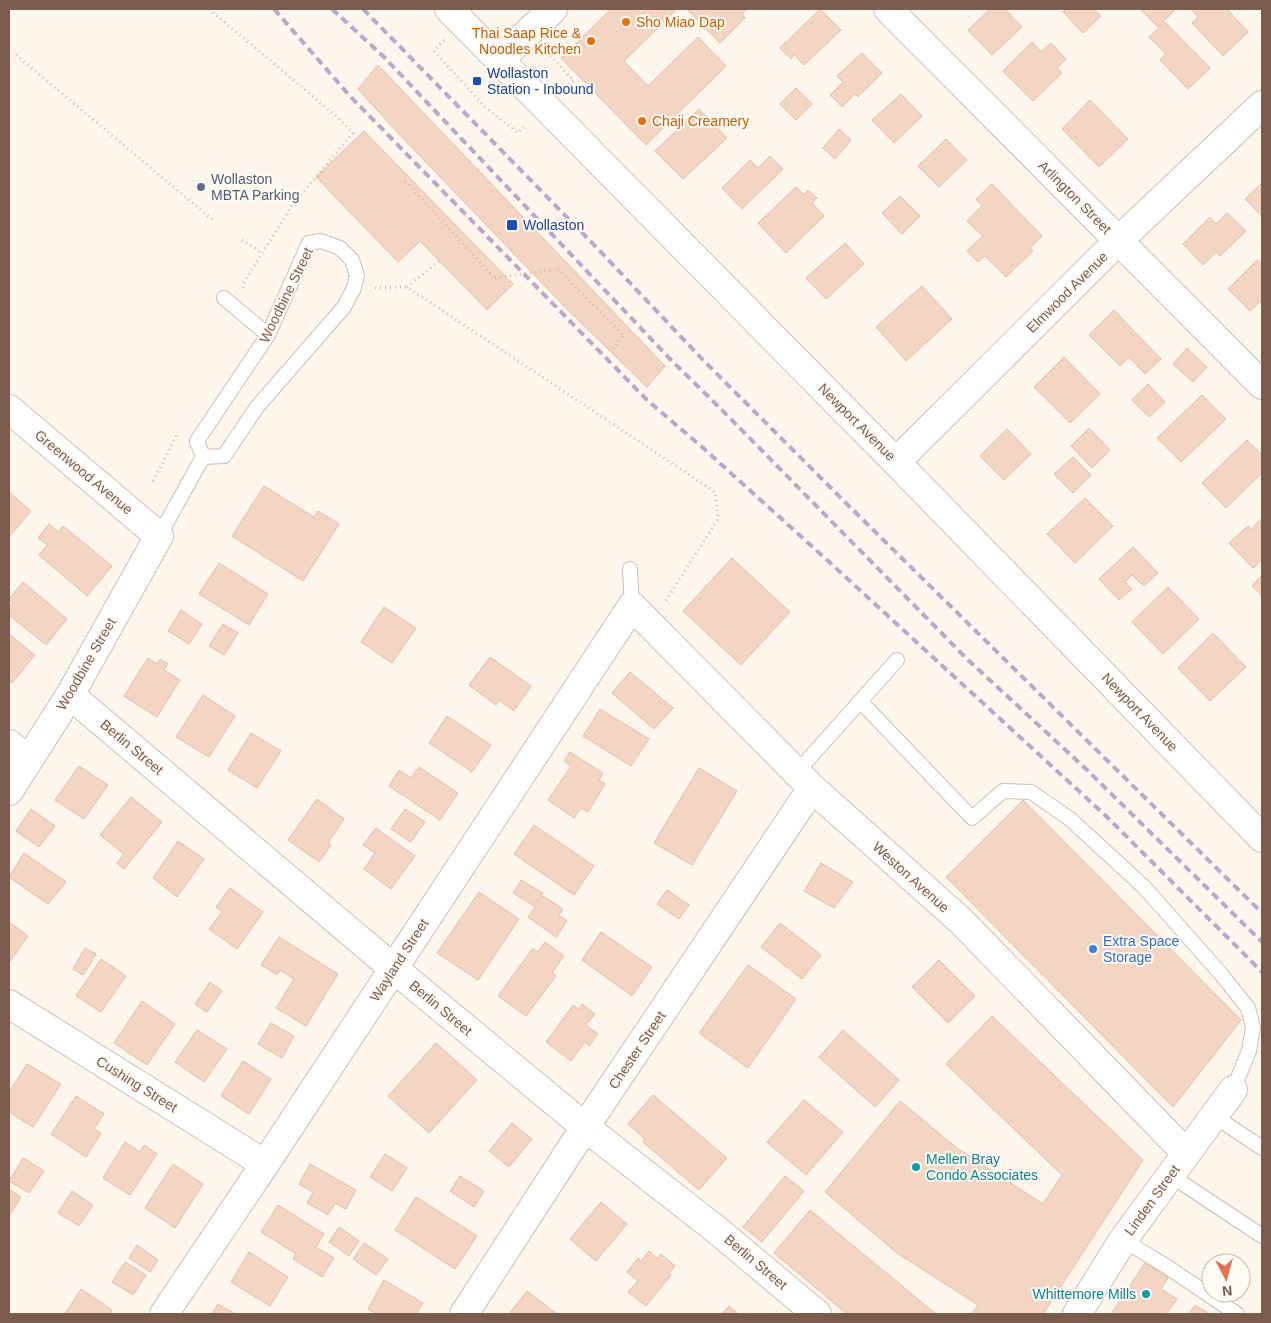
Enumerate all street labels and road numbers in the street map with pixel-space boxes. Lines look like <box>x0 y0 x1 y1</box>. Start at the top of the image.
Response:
street label: Arlington Street <box>1035 157 1115 237</box>
street label: Woodbine Street <box>256 245 316 345</box>
street label: Elmwood Avenue <box>1023 248 1111 336</box>
street label: Newport Avenue <box>815 380 899 464</box>
street label: Greenwood Avenue <box>32 426 136 518</box>
street label: Woodbine Street <box>53 615 119 713</box>
street label: Newport Avenue <box>1099 670 1181 755</box>
street label: Berlin Street <box>97 716 167 778</box>
street label: Weston Avenue <box>869 838 953 916</box>
street label: Wayland Street <box>366 916 432 1004</box>
street label: Berlin Street <box>406 977 476 1039</box>
street label: Chester Street <box>605 1008 669 1092</box>
street label: Cushing Street <box>93 1053 181 1115</box>
street label: Linden Street <box>1121 1162 1183 1238</box>
street label: Berlin Street <box>721 1231 791 1293</box>

